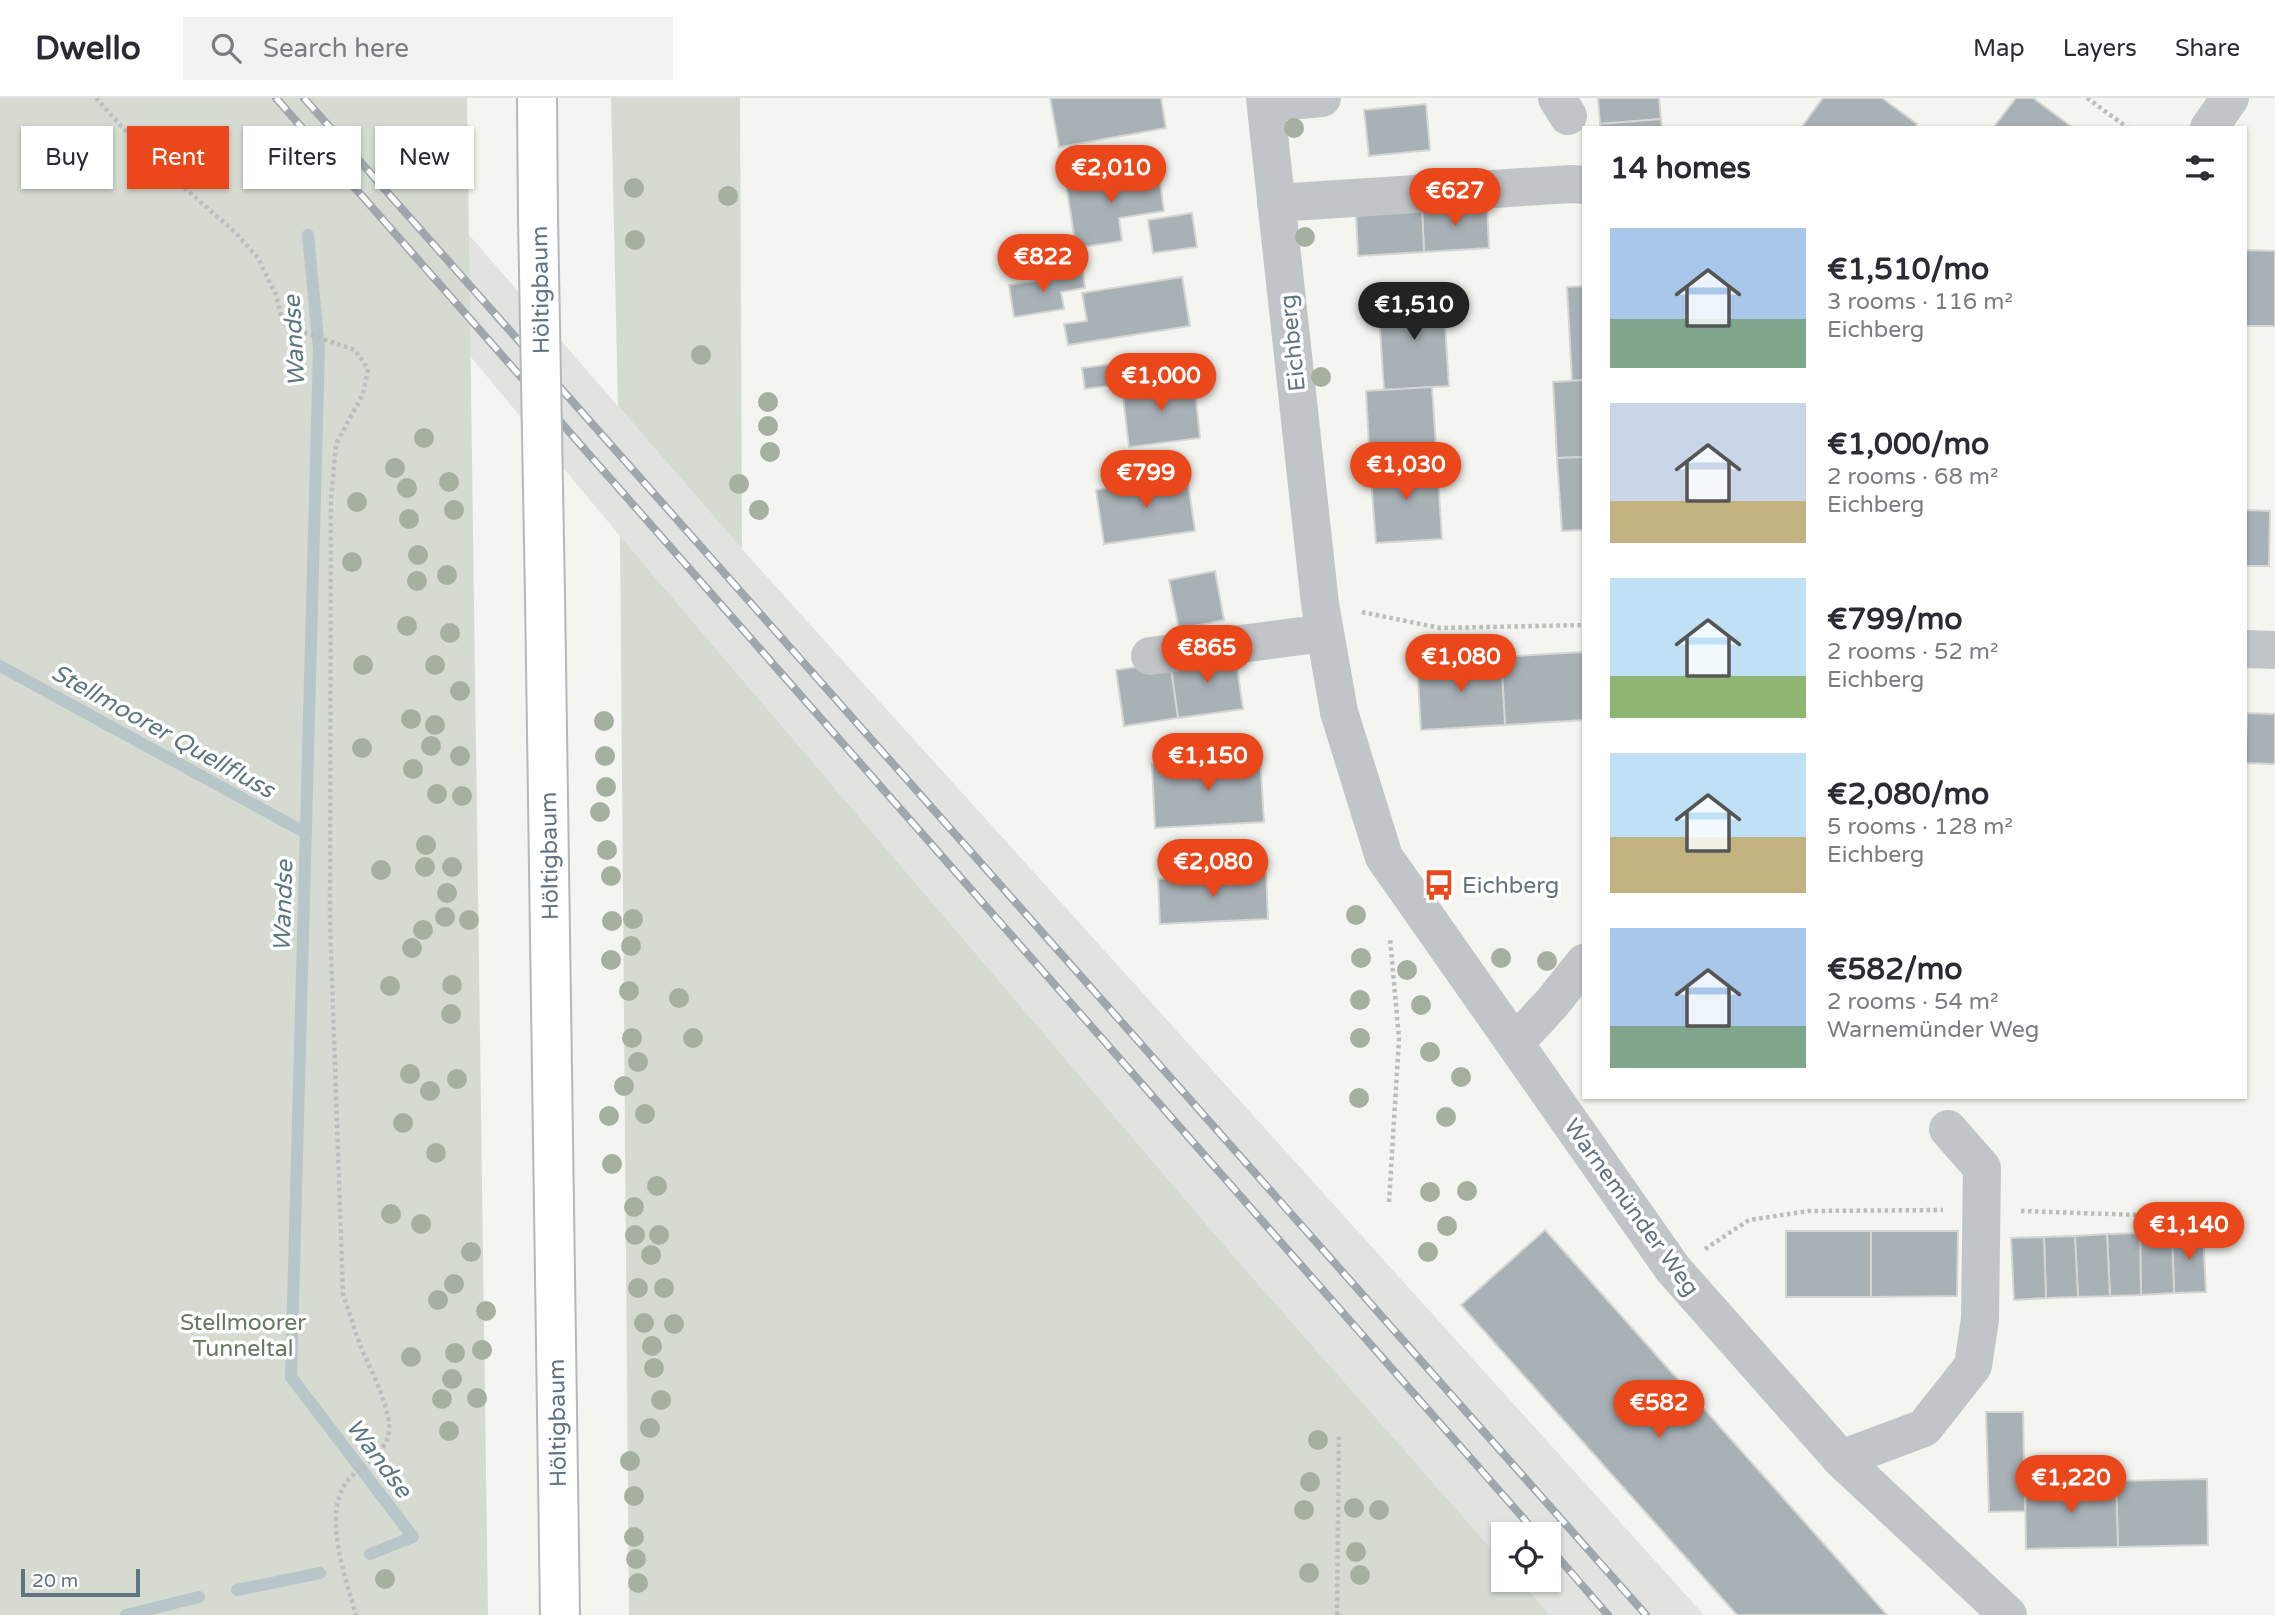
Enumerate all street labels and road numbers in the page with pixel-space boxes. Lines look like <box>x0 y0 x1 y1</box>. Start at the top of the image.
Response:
street label: Höltigbaum <box>526 226 556 354</box>
street label: Eichberg <box>1274 293 1312 393</box>
street label: Höltigbaum <box>535 792 565 920</box>
street label: Warnemünder Weg <box>1557 1114 1705 1302</box>
street label: Höltigbaum <box>543 1359 573 1487</box>

